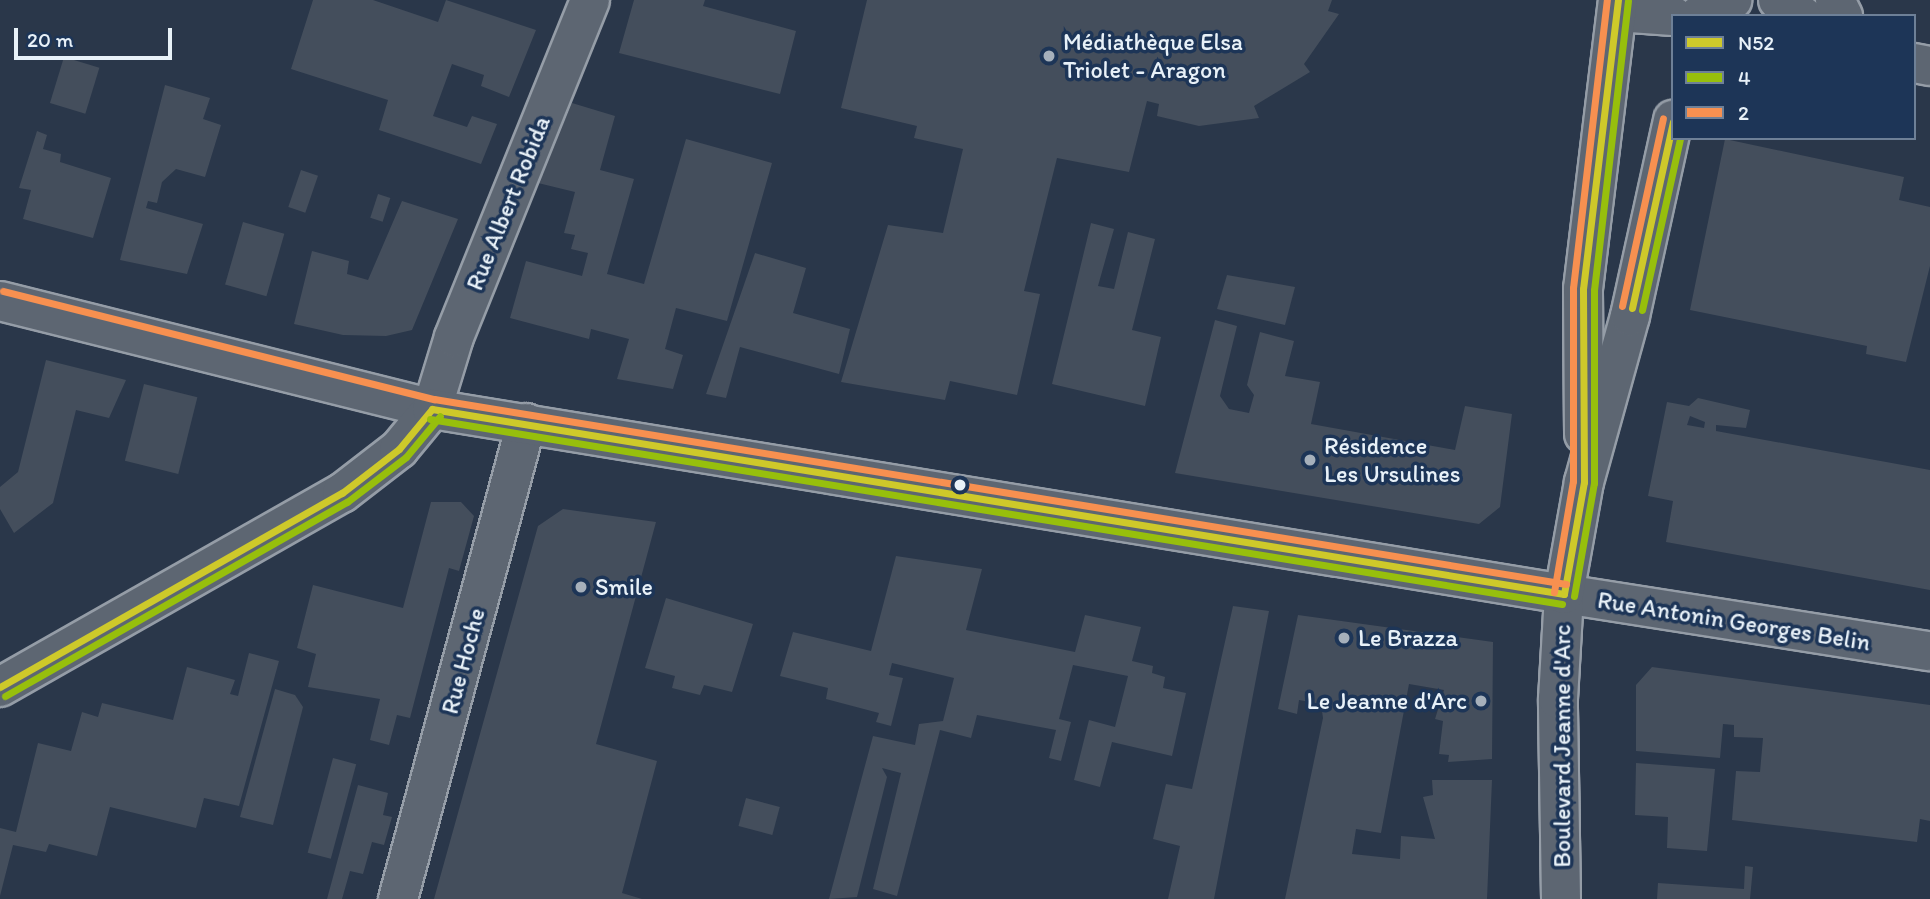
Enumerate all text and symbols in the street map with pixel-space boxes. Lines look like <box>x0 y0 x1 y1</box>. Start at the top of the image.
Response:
scale bar <box>18 14 175 58</box>
legend <box>1671 14 1916 140</box>
text: 20 m <box>27 27 73 52</box>
place label: Médiathèque Elsa Triolet - Aragon <box>1063 28 1243 84</box>
text: N52 <box>1738 30 1774 55</box>
marker: Médiathèque Elsa Triolet - Aragon <box>1041 48 1057 64</box>
text: 4 <box>1738 65 1751 90</box>
text: 2 <box>1738 100 1749 125</box>
street label: Rue Albert Robida <box>460 112 556 294</box>
place label: Résidence Les Ursulines <box>1324 432 1462 488</box>
marker: Résidence Les Ursulines <box>1302 452 1318 468</box>
unlabelled marker <box>953 478 967 492</box>
place label: Smile <box>595 573 653 601</box>
marker: Smile <box>573 579 589 595</box>
street label: Rue Antonin Georges Belin <box>1596 585 1872 657</box>
street label: Rue Hoche <box>435 605 491 717</box>
place label: Le Brazza <box>1358 624 1458 652</box>
street label: Boulevard Jeanne d'Arc <box>1548 625 1576 867</box>
marker: Le Brazza <box>1336 630 1352 646</box>
place label: Le Jeanne d'Arc <box>1306 687 1467 715</box>
marker: Le Jeanne d'Arc <box>1473 693 1489 709</box>

